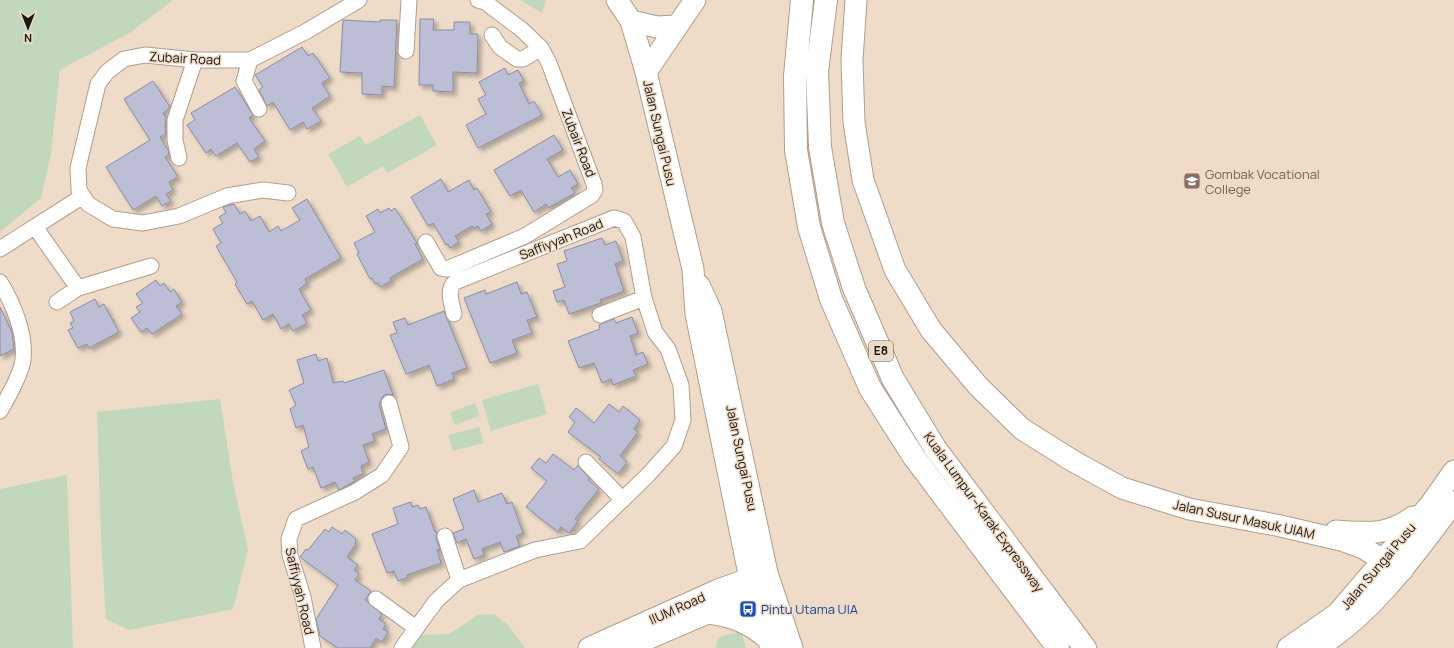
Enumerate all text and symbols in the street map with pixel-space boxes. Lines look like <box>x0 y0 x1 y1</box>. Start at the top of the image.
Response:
north arrow <box>8 8 48 48</box>
text: N <box>24 31 32 46</box>
street label: Zubair Road <box>149 47 221 69</box>
street label: Jalan Sungai Pusu <box>639 78 681 188</box>
street label: Zubair Road <box>558 106 600 180</box>
place label: Gombak Vocational College <box>1205 165 1320 198</box>
school or university icon: Gombak Vocational College <box>1182 171 1202 191</box>
street label: Saffiyyah Road <box>516 214 606 264</box>
road number: E8 <box>869 341 893 361</box>
street label: Jalan Sungai Pusu <box>722 403 762 513</box>
street label: Kuala Lumpur–Karak Expressway <box>920 428 1048 596</box>
street label: Jalan Susur Masuk UIAM <box>1171 495 1317 543</box>
street label: Jalan Sungai Pusu <box>1336 519 1420 613</box>
street label: Saffiyyah Road <box>281 546 319 636</box>
street label: IIUM Road <box>646 588 708 628</box>
bus stop icon: Pintu Utama UIA <box>738 599 758 619</box>
place label: Pintu Utama UIA <box>761 600 858 618</box>

